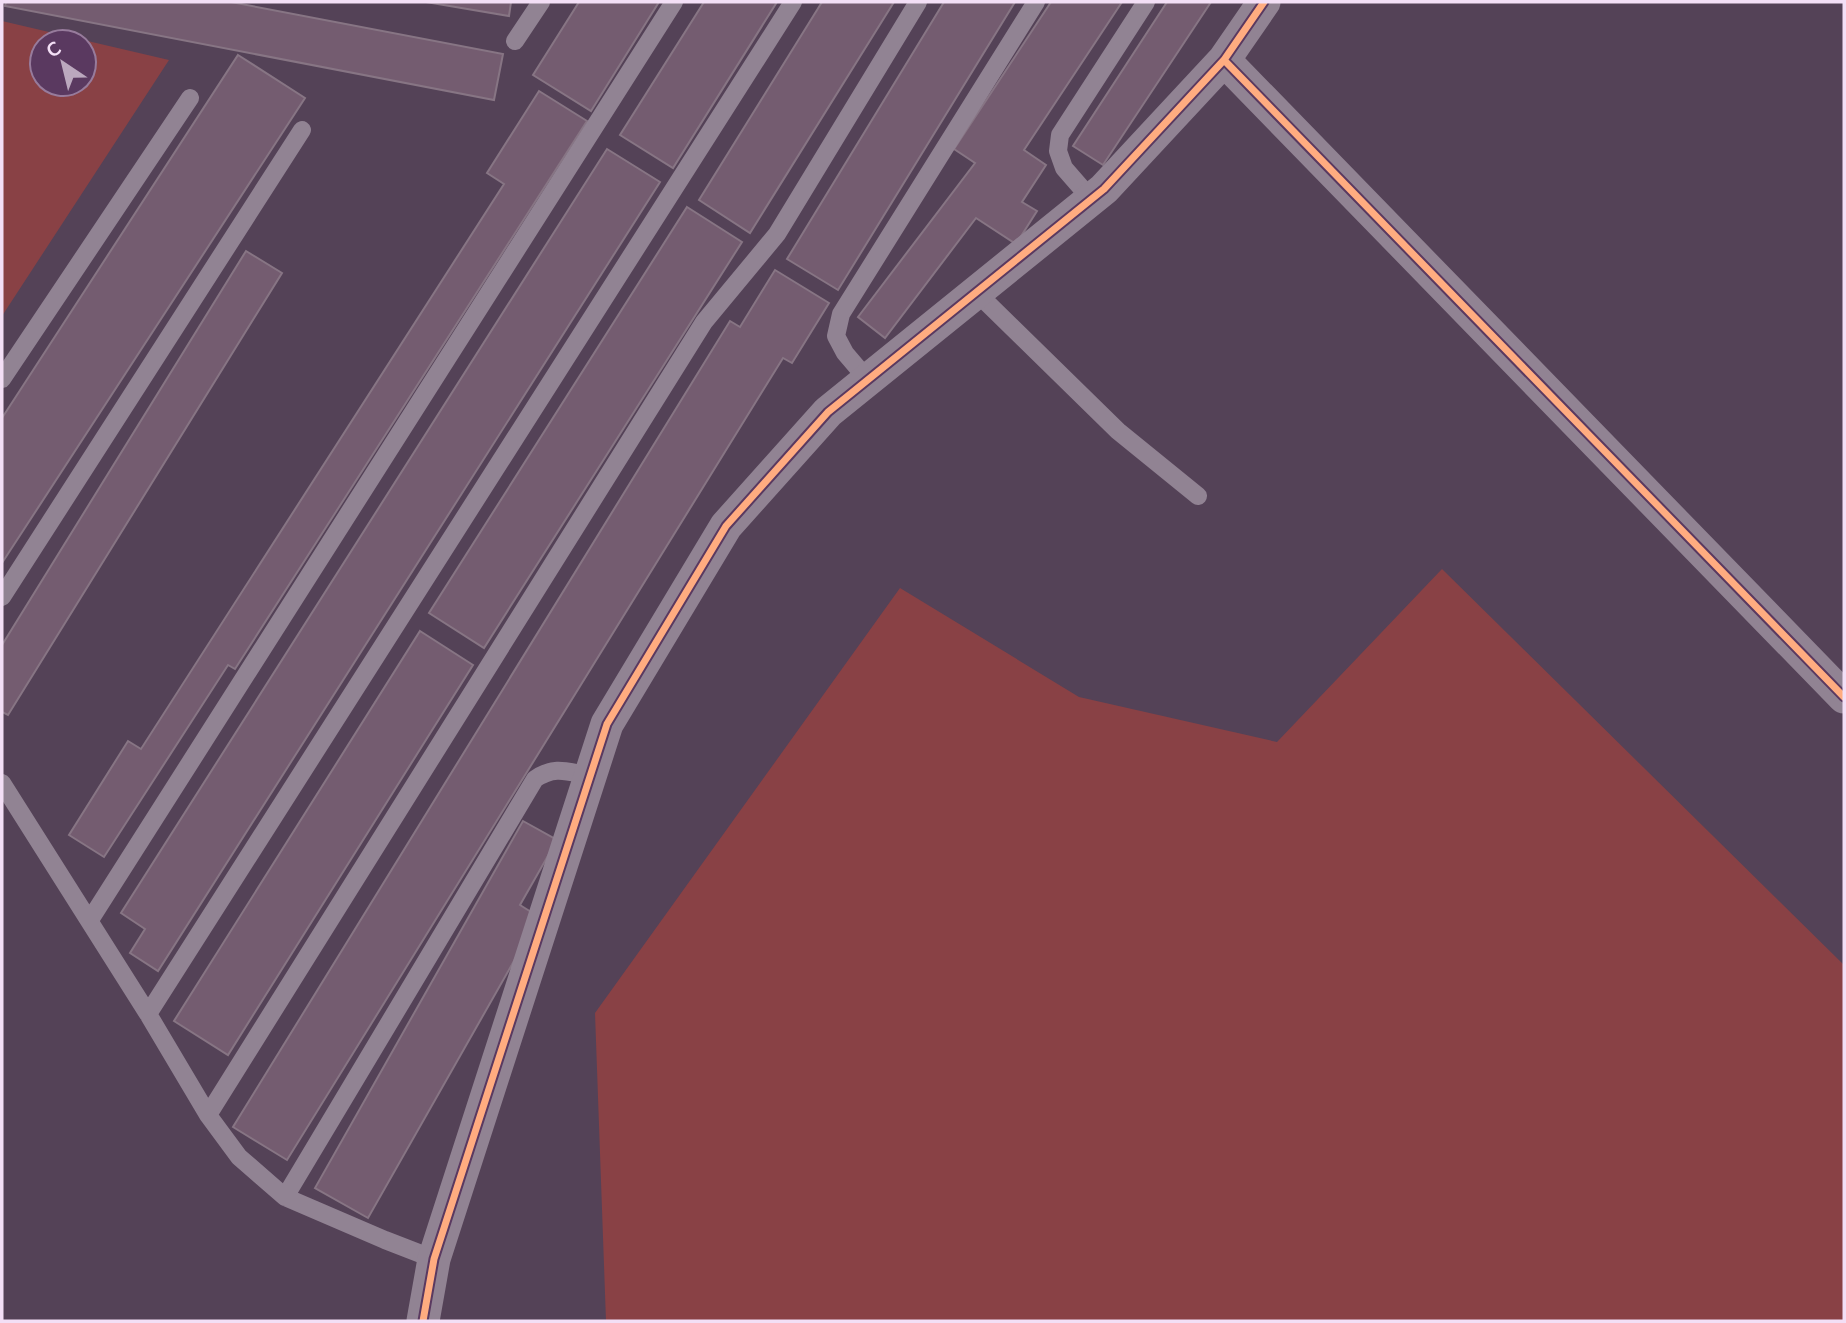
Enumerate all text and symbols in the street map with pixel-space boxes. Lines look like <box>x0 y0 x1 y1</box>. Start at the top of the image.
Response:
north arrow <box>28 28 98 98</box>
text: С <box>41 35 67 64</box>

